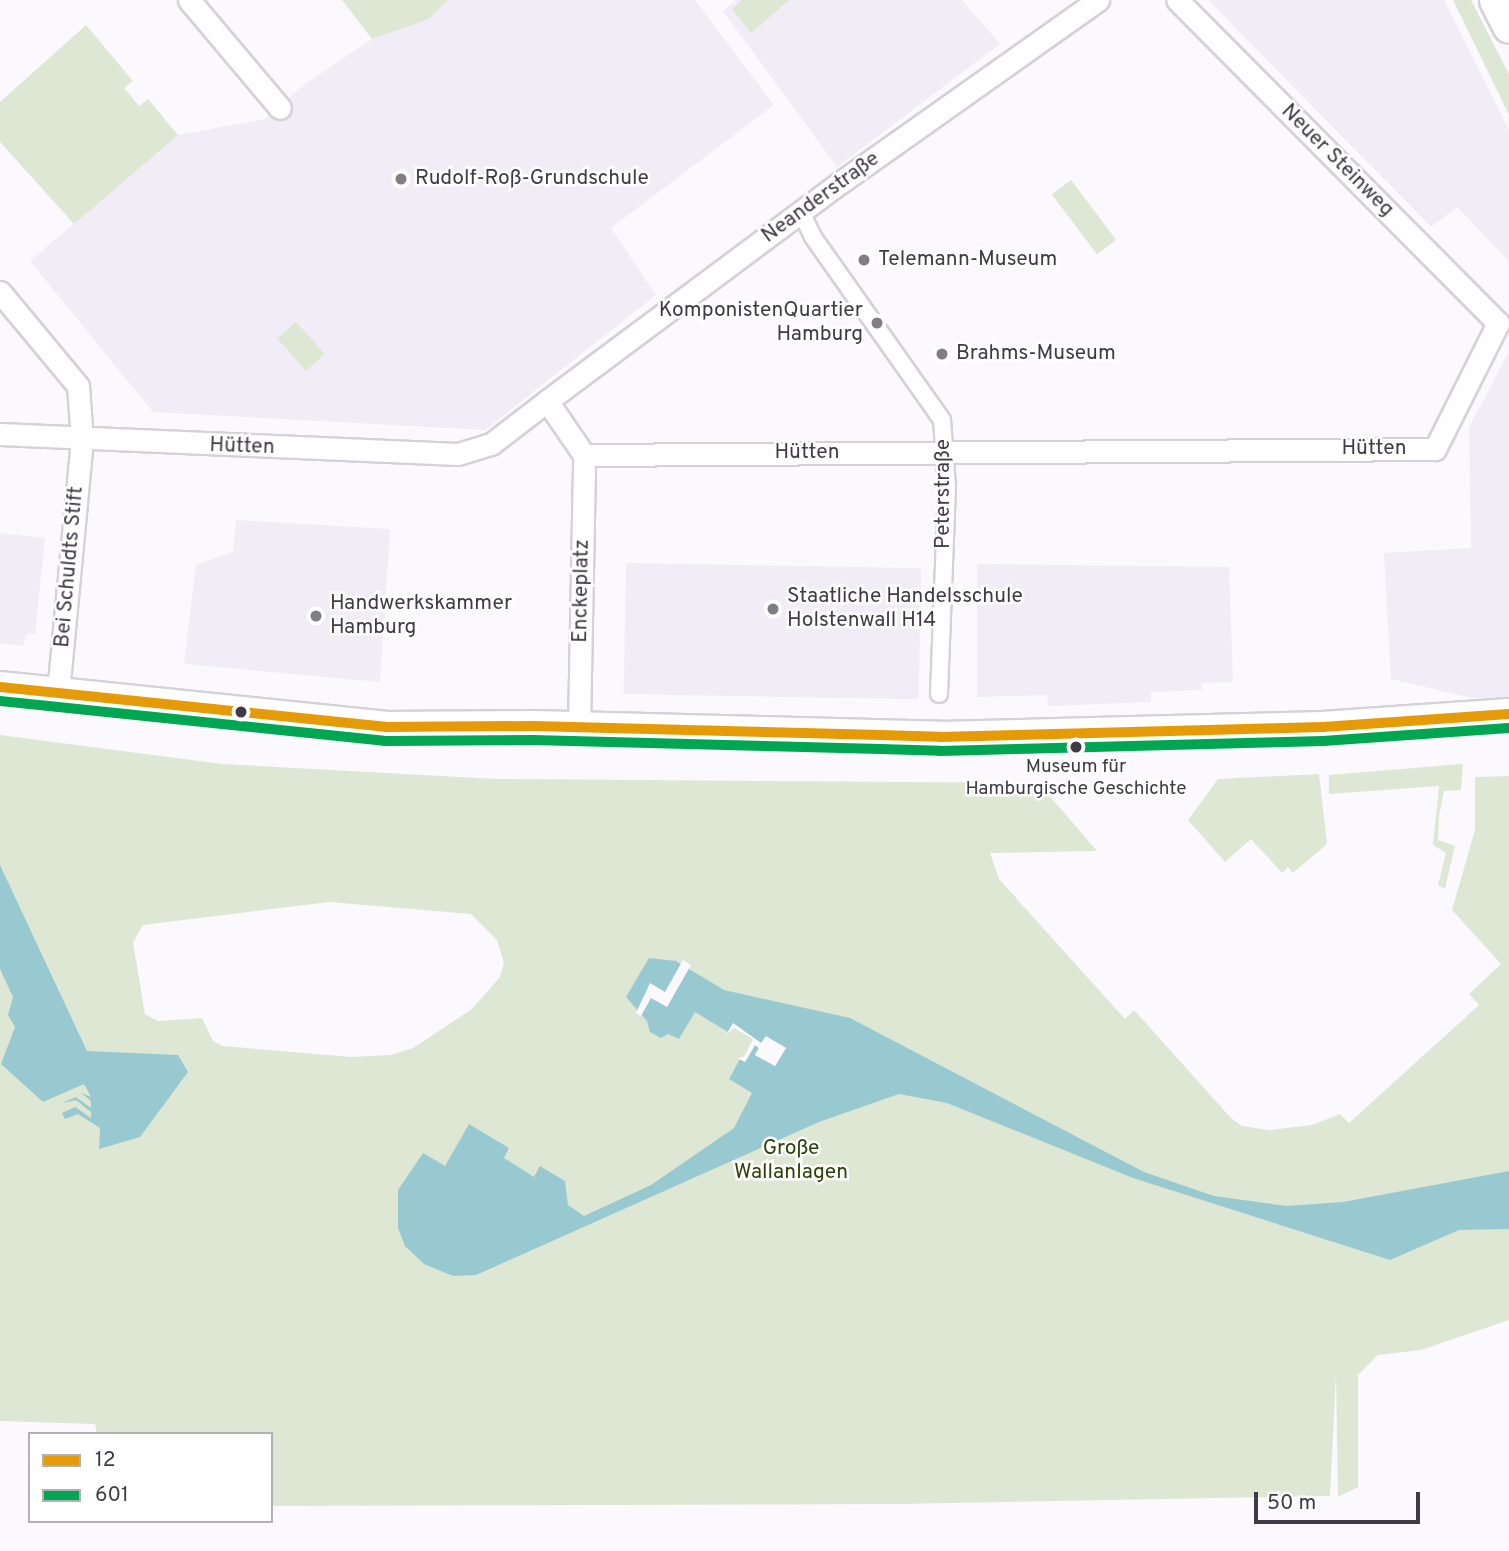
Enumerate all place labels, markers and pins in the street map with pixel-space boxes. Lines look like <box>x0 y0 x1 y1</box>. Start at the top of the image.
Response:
place label: Rudolf-Roß-Grundschule <box>415 166 649 192</box>
marker: Rudolf-Roß-Grundschule <box>393 171 409 187</box>
place label: Telemann-Museum <box>878 247 1057 273</box>
marker: Telemann-Museum <box>856 252 872 268</box>
place label: KomponistenQuartier Hamburg <box>659 298 863 348</box>
marker: KomponistenQuartier Hamburg <box>869 315 885 331</box>
place label: Brahms-Museum <box>956 341 1116 367</box>
marker: Brahms-Museum <box>934 346 950 362</box>
place label: Staatliche Handelsschule Holstenwall H14 <box>787 584 1023 634</box>
place label: Handwerkskammer Hamburg <box>330 591 512 641</box>
marker: Staatliche Handelsschule Holstenwall H14 <box>765 601 781 617</box>
marker: Handwerkskammer Hamburg <box>308 608 324 624</box>
unlabelled marker <box>234 705 248 719</box>
marker: Museum für Hamburgische Geschichte <box>1069 740 1083 754</box>
place label: Museum für Hamburgische Geschichte <box>966 757 1186 801</box>

